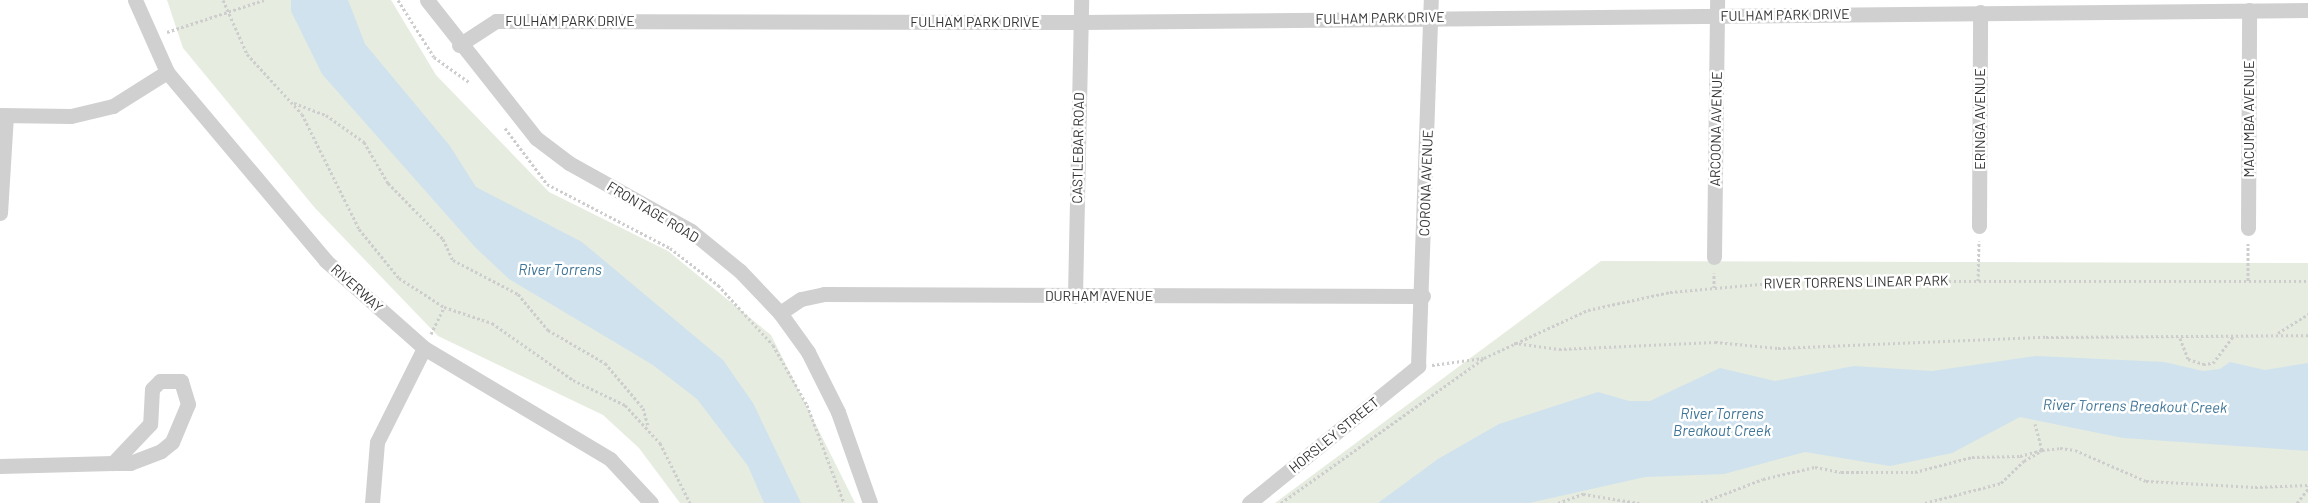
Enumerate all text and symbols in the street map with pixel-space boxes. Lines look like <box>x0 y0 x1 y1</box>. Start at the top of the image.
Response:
street label: FULHAM PARK DRIVE <box>1720 5 1850 25</box>
street label: FULHAM PARK DRIVE <box>1315 8 1445 28</box>
street label: FULHAM PARK DRIVE <box>505 13 635 29</box>
street label: FULHAM PARK DRIVE <box>910 14 1040 30</box>
street label: MACUMBA AVENUE <box>2241 60 2257 178</box>
street label: ERINGA AVENUE <box>1972 68 1988 170</box>
street label: ARCOONA AVENUE <box>1707 71 1725 187</box>
street label: CASTLEBAR ROAD <box>1069 92 1087 204</box>
street label: CORONA AVENUE <box>1416 129 1436 237</box>
street label: FRONTAGE ROAD <box>604 178 702 246</box>
street label: RIVERWAY <box>328 260 386 316</box>
water label: River Torrens <box>518 261 602 279</box>
street label: RIVER TORRENS LINEAR PARK <box>1763 272 1949 292</box>
street label: DURHAM AVENUE <box>1045 288 1153 304</box>
street label: HORSLEY STREET <box>1286 394 1382 476</box>
water label: River Torrens Breakout Creek <box>2043 395 2227 417</box>
water label: River Torrens Breakout Creek <box>1673 404 1771 439</box>

